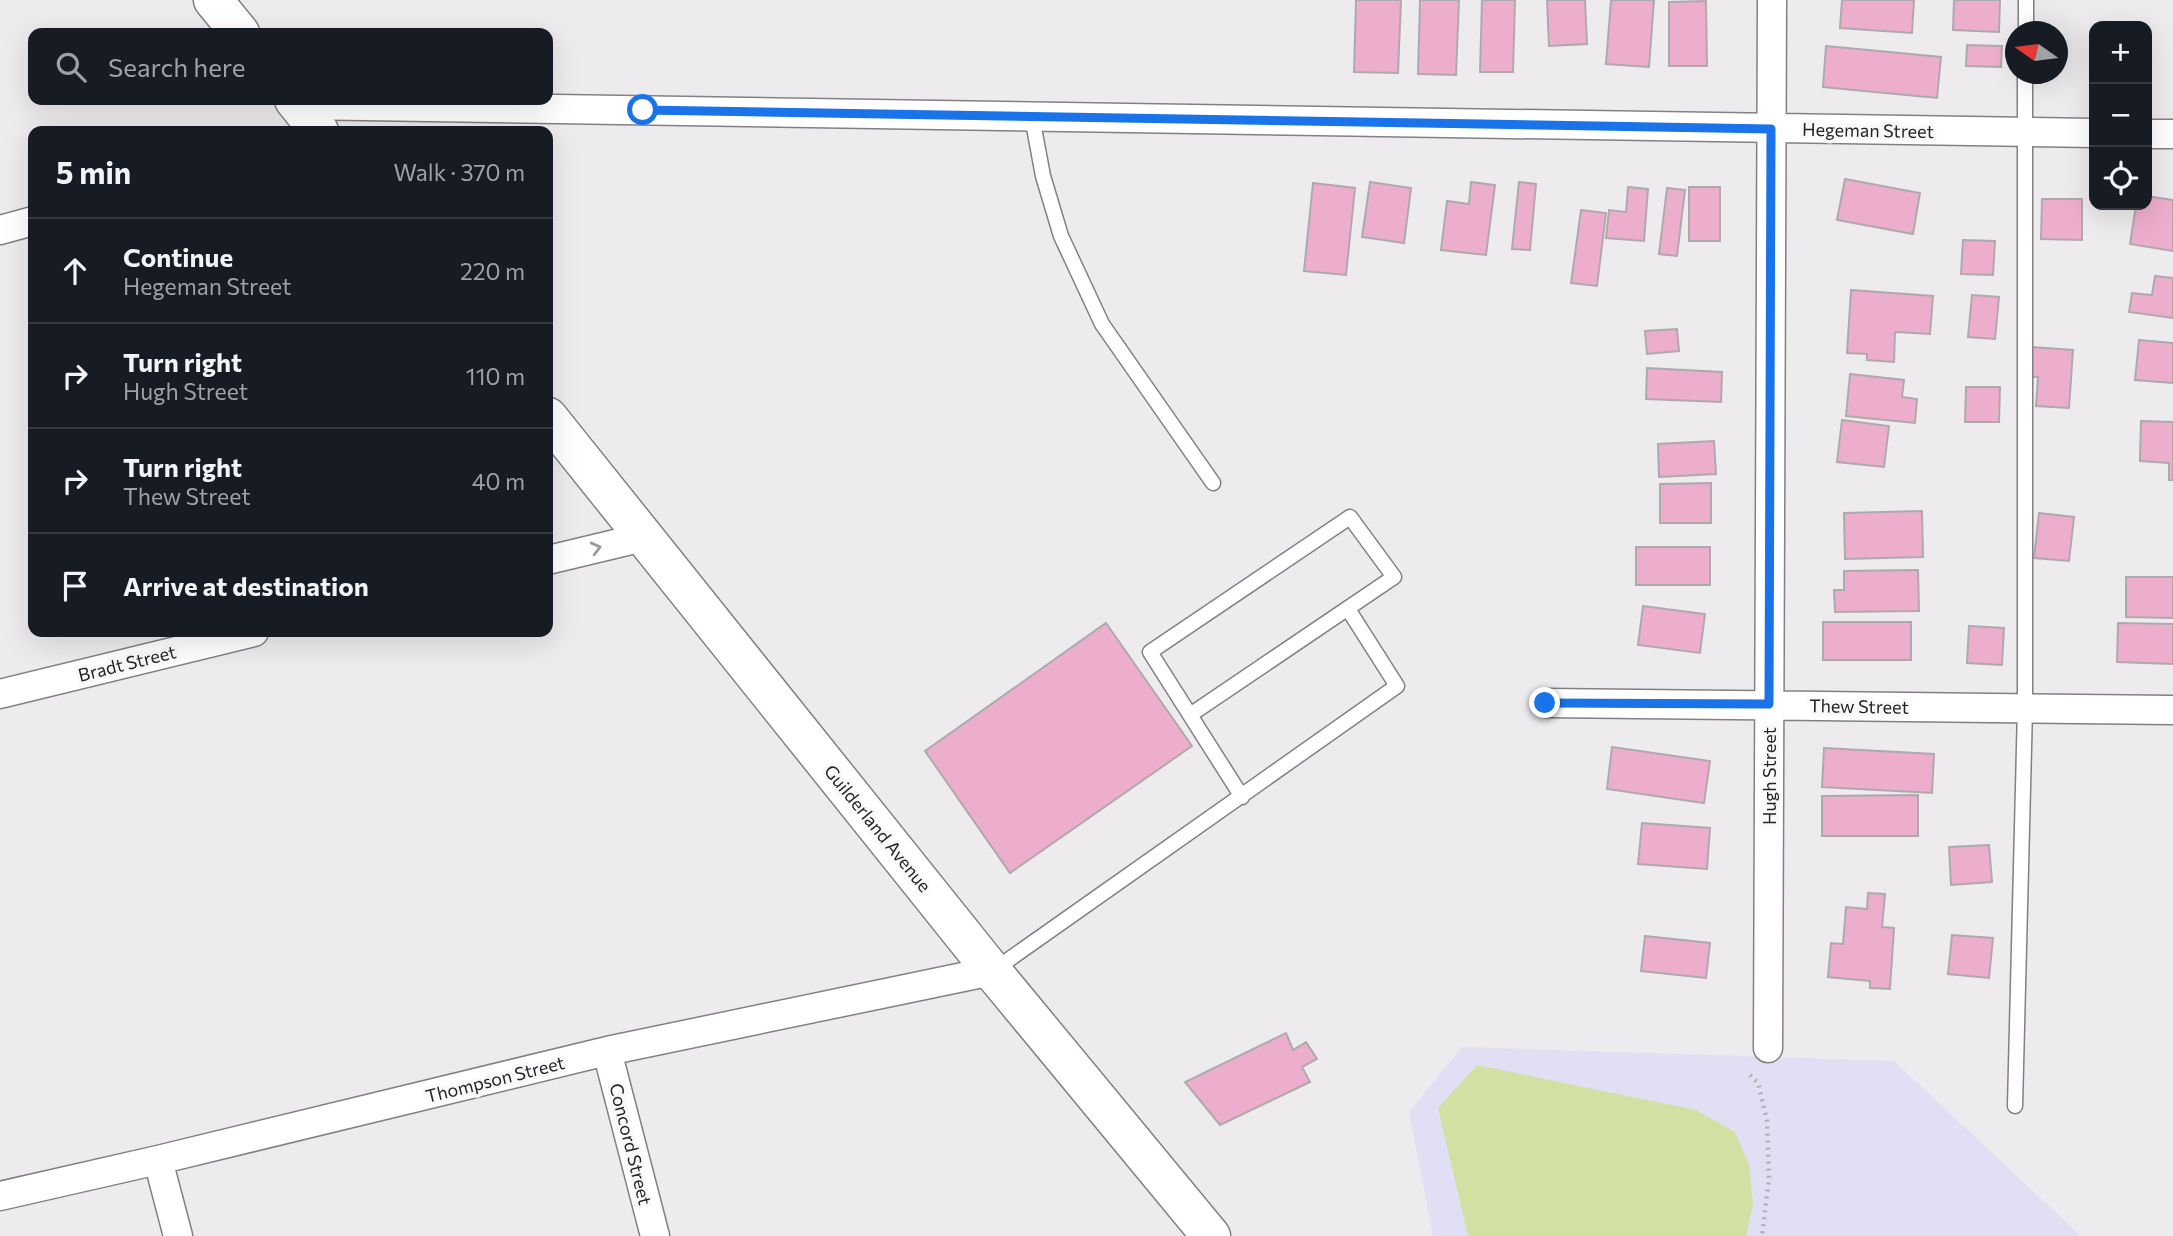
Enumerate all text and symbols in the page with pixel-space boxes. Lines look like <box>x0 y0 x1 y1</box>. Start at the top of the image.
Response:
north arrow <box>2005 21 2068 84</box>
map controls <box>2089 21 2152 210</box>
button: + <box>2089 21 2152 84</box>
search box <box>28 28 553 105</box>
icon: search <box>52 48 90 86</box>
text: Search here <box>108 51 246 82</box>
button: − <box>2089 84 2152 147</box>
route start <box>627 94 658 125</box>
street label: Hegeman Street <box>1802 118 1934 142</box>
button: locate <box>2089 147 2152 210</box>
text: 5 min <box>56 153 131 190</box>
text: Walk · 370 m <box>394 158 525 186</box>
text: Continue <box>123 241 233 272</box>
icon: ahead <box>56 252 94 290</box>
text: 220 m <box>460 257 525 285</box>
text: Hegeman Street <box>123 272 291 300</box>
text: Turn right <box>123 346 242 377</box>
icon: right <box>56 357 94 395</box>
text: 110 m <box>466 362 525 390</box>
text: Hugh Street <box>123 377 248 405</box>
text: Turn right <box>123 451 242 482</box>
icon: right <box>56 462 94 500</box>
text: 40 m <box>472 467 525 495</box>
text: Thew Street <box>123 482 251 510</box>
one-way arrow <box>590 542 602 556</box>
icon: arrive <box>56 567 94 605</box>
text: Arrive at destination <box>123 570 369 601</box>
street label: Bradt Street <box>76 640 178 686</box>
route end <box>1529 687 1560 718</box>
street label: Thew Street <box>1809 694 1909 718</box>
street label: Hugh Street <box>1758 727 1780 825</box>
street label: Guilderland Avenue <box>820 760 936 896</box>
street label: Thompson Street <box>423 1051 567 1107</box>
street label: Concord Street <box>605 1081 657 1207</box>

